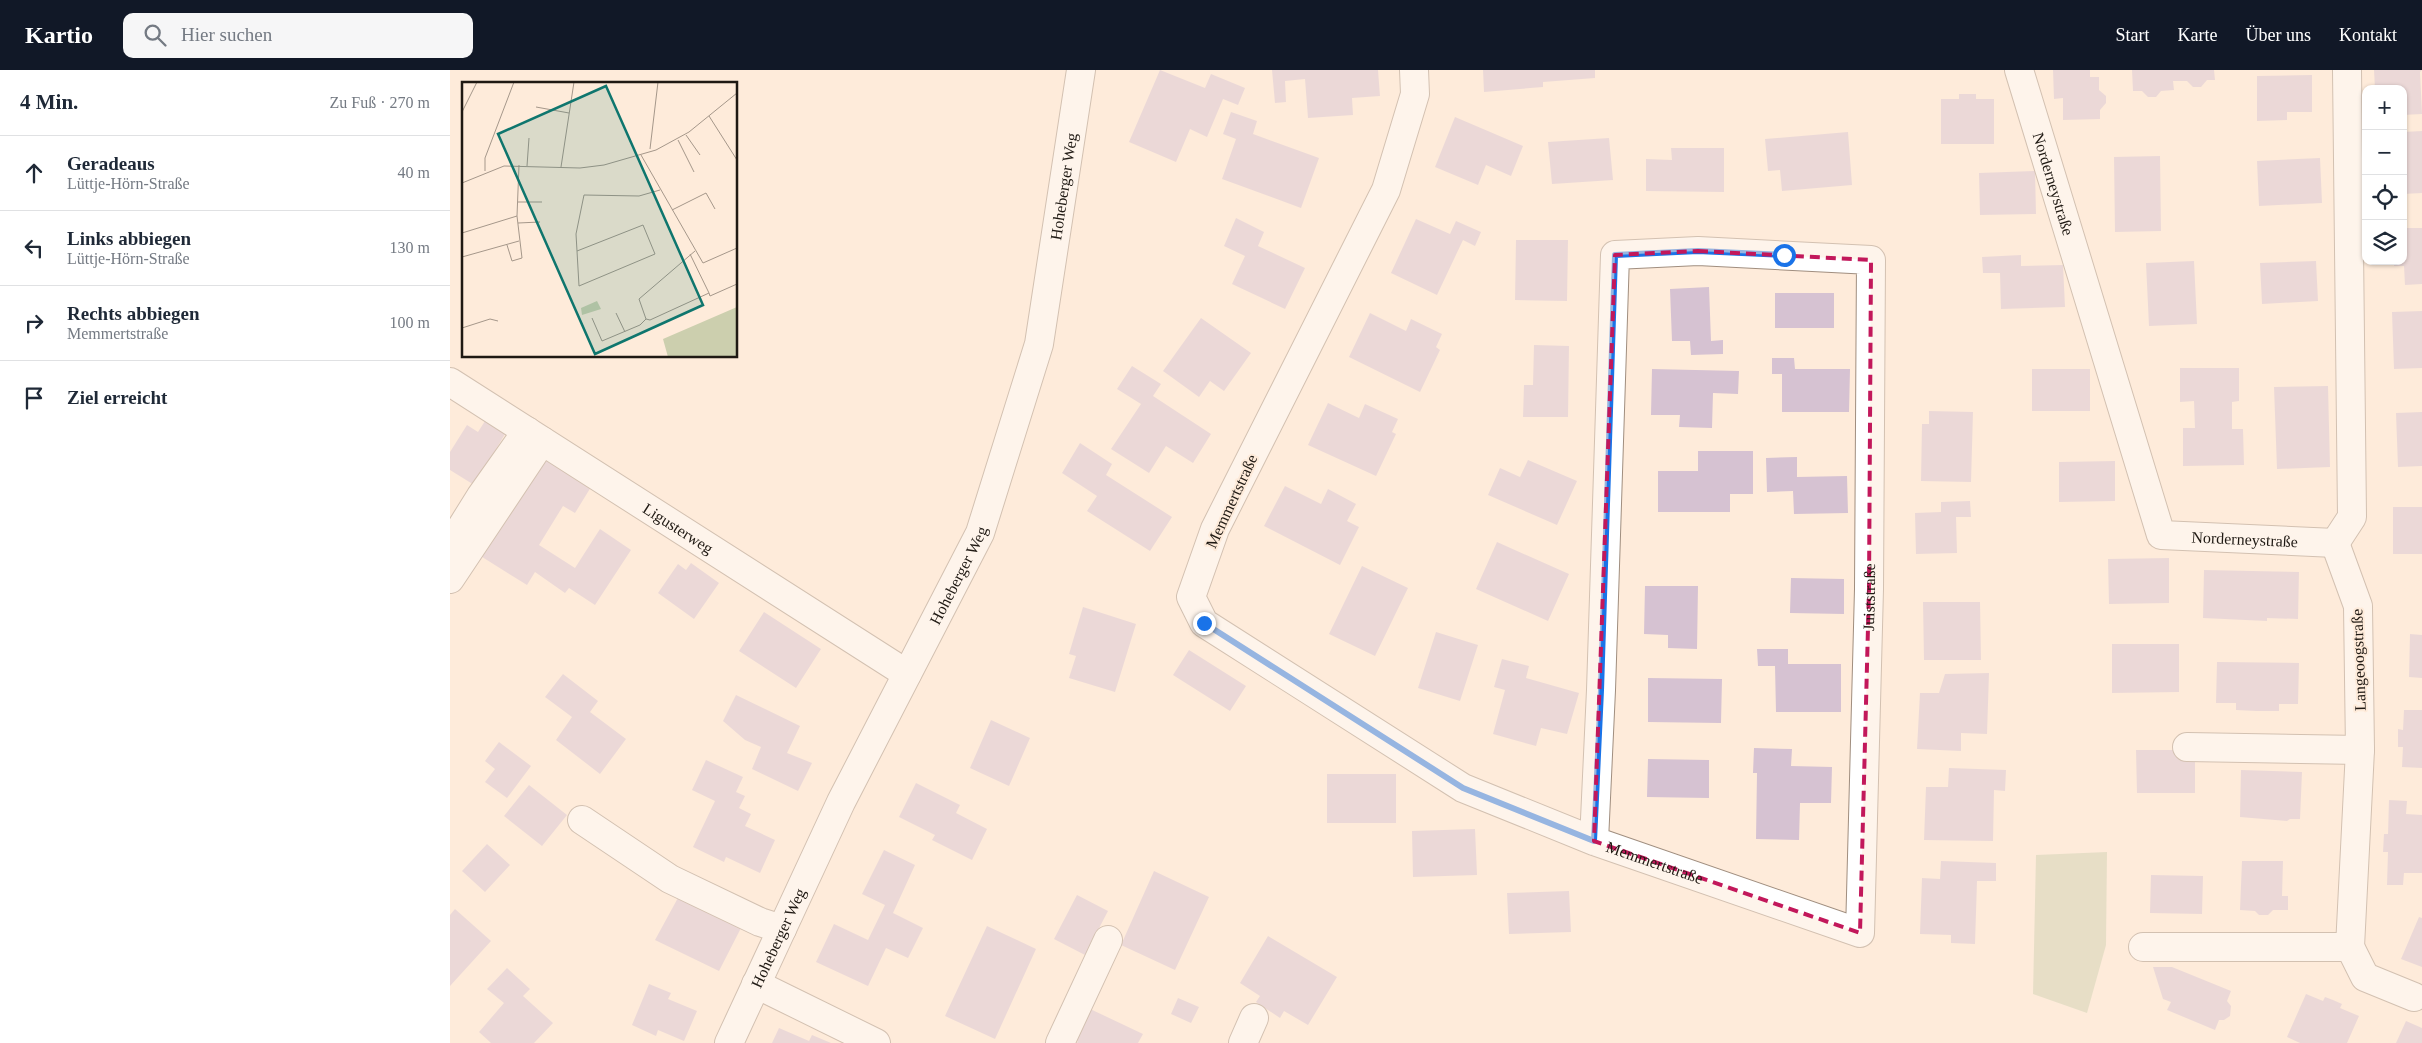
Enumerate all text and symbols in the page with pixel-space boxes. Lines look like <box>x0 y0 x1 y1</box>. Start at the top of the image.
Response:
search box <box>123 13 473 58</box>
icon: search <box>141 21 169 49</box>
text: Kartio <box>25 22 93 48</box>
text: Hier suchen <box>181 24 272 45</box>
text: Start <box>2116 25 2150 45</box>
text: Karte <box>2178 25 2218 45</box>
text: Über uns <box>2246 25 2311 45</box>
text: Kontakt <box>2339 25 2397 45</box>
inset map <box>462 82 738 358</box>
map controls <box>2362 85 2407 265</box>
button: + <box>2362 85 2407 130</box>
text: 4 Min. <box>20 90 78 114</box>
text: Zu Fuß · 270 m <box>330 94 430 111</box>
street label: Norderneystraße <box>2030 130 2077 237</box>
button: − <box>2362 130 2407 175</box>
street label: Hoheberger Weg <box>1047 132 1081 241</box>
text: Geradeaus <box>67 153 155 174</box>
icon: ahead <box>20 159 48 187</box>
text: 40 m <box>398 164 430 181</box>
text: Lüttje-Hörn-Straße <box>67 175 190 192</box>
button: locate <box>2362 175 2407 220</box>
button: layers <box>2362 220 2407 265</box>
text: Links abbiegen <box>67 228 191 249</box>
icon: left <box>20 234 48 262</box>
text: 130 m <box>390 239 430 256</box>
route start <box>1773 244 1796 267</box>
text: Lüttje-Hörn-Straße <box>67 250 190 267</box>
text: Rechts abbiegen <box>67 303 199 324</box>
icon: right <box>20 309 48 337</box>
text: 100 m <box>390 314 430 331</box>
text: Memmertstraße <box>67 325 168 342</box>
icon: arrive <box>20 384 48 412</box>
text: Ziel erreicht <box>67 387 167 408</box>
street label: Memmertstraße <box>1202 452 1261 551</box>
street label: Ligusterweg <box>640 500 716 558</box>
street label: Hoheberger Weg <box>926 524 991 627</box>
street label: Norderneystraße <box>2191 528 2298 550</box>
street label: Juiststraße <box>1860 563 1878 631</box>
street label: Langeoogstraße <box>2348 609 2370 711</box>
route end <box>1193 612 1216 635</box>
street label: Memmertstraße <box>1604 838 1705 887</box>
street label: Hoheberger Weg <box>748 885 810 991</box>

